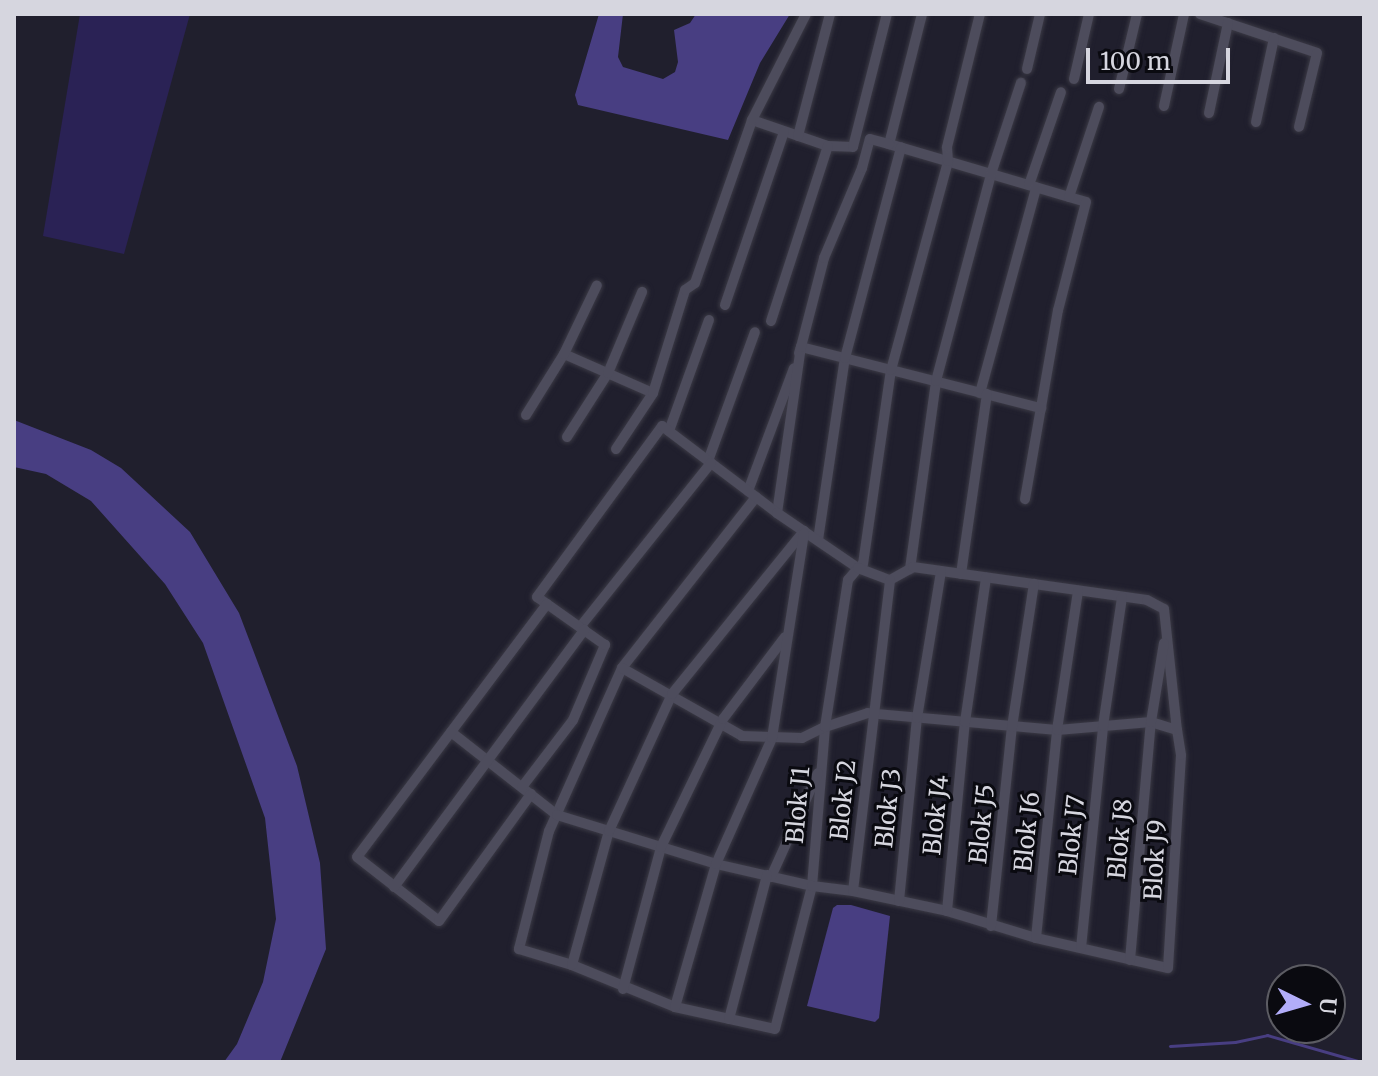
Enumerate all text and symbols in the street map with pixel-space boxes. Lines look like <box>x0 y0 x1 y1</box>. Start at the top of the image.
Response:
scale bar <box>1090 32 1234 82</box>
text: 100 m <box>1100 46 1170 77</box>
street label: Blok J2 <box>824 758 862 842</box>
street label: Blok J1 <box>780 765 816 845</box>
street label: Blok J3 <box>869 767 907 849</box>
street label: Blok J4 <box>917 773 955 857</box>
street label: Blok J5 <box>963 783 1001 865</box>
street label: Blok J6 <box>1008 791 1046 873</box>
street label: Blok J7 <box>1053 794 1091 876</box>
street label: Blok J8 <box>1102 798 1138 880</box>
street label: Blok J9 <box>1139 819 1171 901</box>
north arrow <box>1266 964 1346 1044</box>
text: U <box>1313 997 1343 1015</box>

